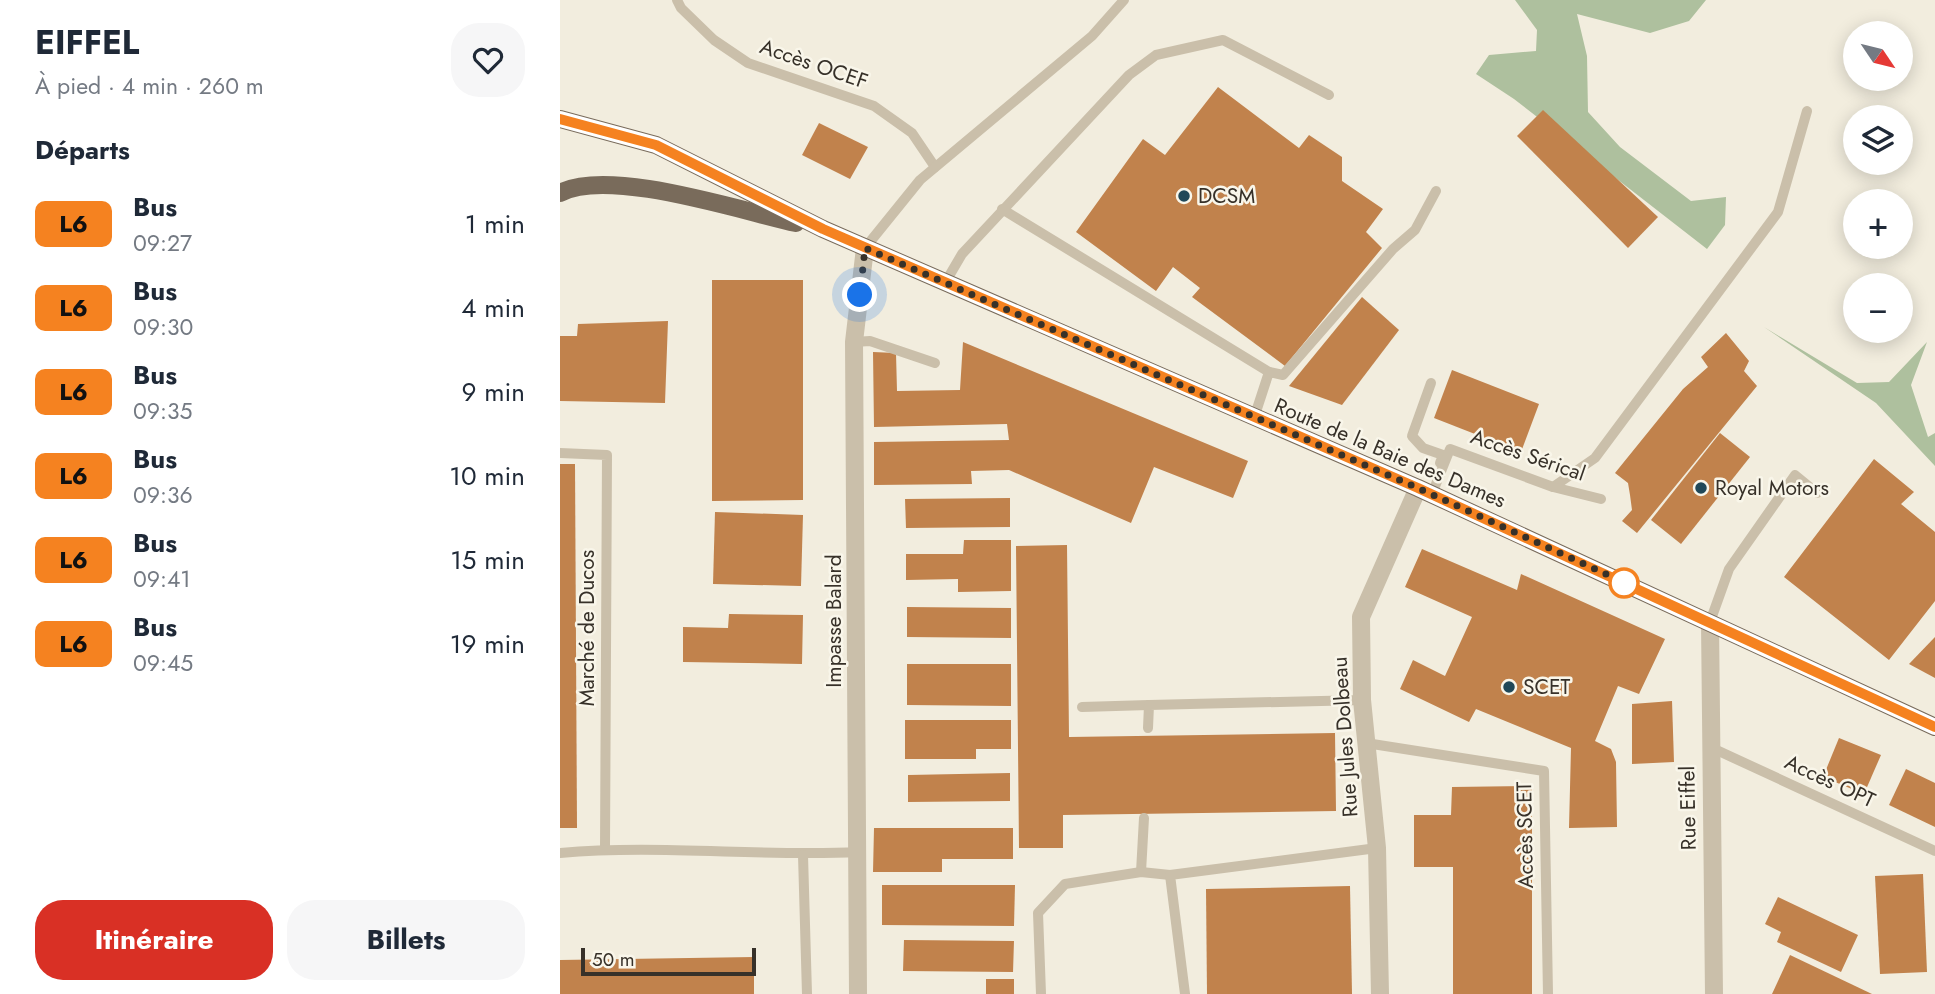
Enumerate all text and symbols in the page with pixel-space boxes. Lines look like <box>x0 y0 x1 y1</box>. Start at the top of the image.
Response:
text: EIFFEL <box>35 19 139 66</box>
north arrow <box>1843 21 1913 91</box>
map controls <box>1843 21 1913 343</box>
button: heart <box>451 23 525 97</box>
street label: Accès OCEF <box>756 31 872 97</box>
text: À pied · 4 min · 260 m <box>35 69 264 103</box>
button: layers <box>1843 105 1913 175</box>
text: Départs <box>35 131 130 169</box>
place label: DCSM <box>1198 181 1255 211</box>
text: Bus <box>133 188 177 226</box>
marker: DCSM <box>1176 188 1192 204</box>
button: + <box>1843 189 1913 259</box>
text: 1 min <box>465 205 525 243</box>
text: L6 <box>59 206 88 241</box>
text: 09:27 <box>133 226 192 260</box>
text: Bus <box>133 272 177 310</box>
button: − <box>1843 273 1913 343</box>
your location <box>842 277 877 312</box>
text: 4 min <box>461 289 525 327</box>
text: L6 <box>59 290 88 325</box>
text: 09:30 <box>133 310 193 344</box>
text: Bus <box>133 356 177 394</box>
text: 9 min <box>462 373 525 411</box>
text: L6 <box>59 374 88 409</box>
street label: Route de la Baie des Dames <box>1270 391 1510 515</box>
text: 09:35 <box>133 394 192 428</box>
street label: Accès Sérical <box>1467 421 1589 489</box>
text: Bus <box>133 440 177 478</box>
text: 10 min <box>449 457 525 495</box>
text: L6 <box>59 458 88 493</box>
place label: Royal Motors <box>1715 473 1829 503</box>
text: 09:36 <box>133 478 193 512</box>
marker: Royal Motors <box>1693 480 1709 496</box>
text: Bus <box>133 524 177 562</box>
text: 15 min <box>450 541 525 579</box>
text: L6 <box>59 542 88 577</box>
street label: Marché de Ducos <box>572 550 602 706</box>
street label: Impasse Balard <box>819 554 849 688</box>
text: 09:41 <box>133 562 191 596</box>
unlabelled marker <box>1609 568 1639 598</box>
text: Bus <box>133 608 177 646</box>
text: 19 min <box>450 625 525 663</box>
text: L6 <box>59 626 88 661</box>
text: 09:45 <box>133 646 193 680</box>
street label: Rue Jules Dolbeau <box>1324 656 1366 818</box>
place label: SCET <box>1523 672 1570 702</box>
marker: SCET <box>1501 679 1517 695</box>
street label: Accès OPT <box>1780 747 1880 815</box>
street label: Rue Eiffel <box>1672 765 1704 851</box>
street label: Accès SCET <box>1509 781 1541 889</box>
button: Itinéraire <box>35 900 273 980</box>
button: Billets <box>287 900 525 980</box>
scale bar <box>581 945 756 977</box>
text: 50 m <box>592 946 635 973</box>

